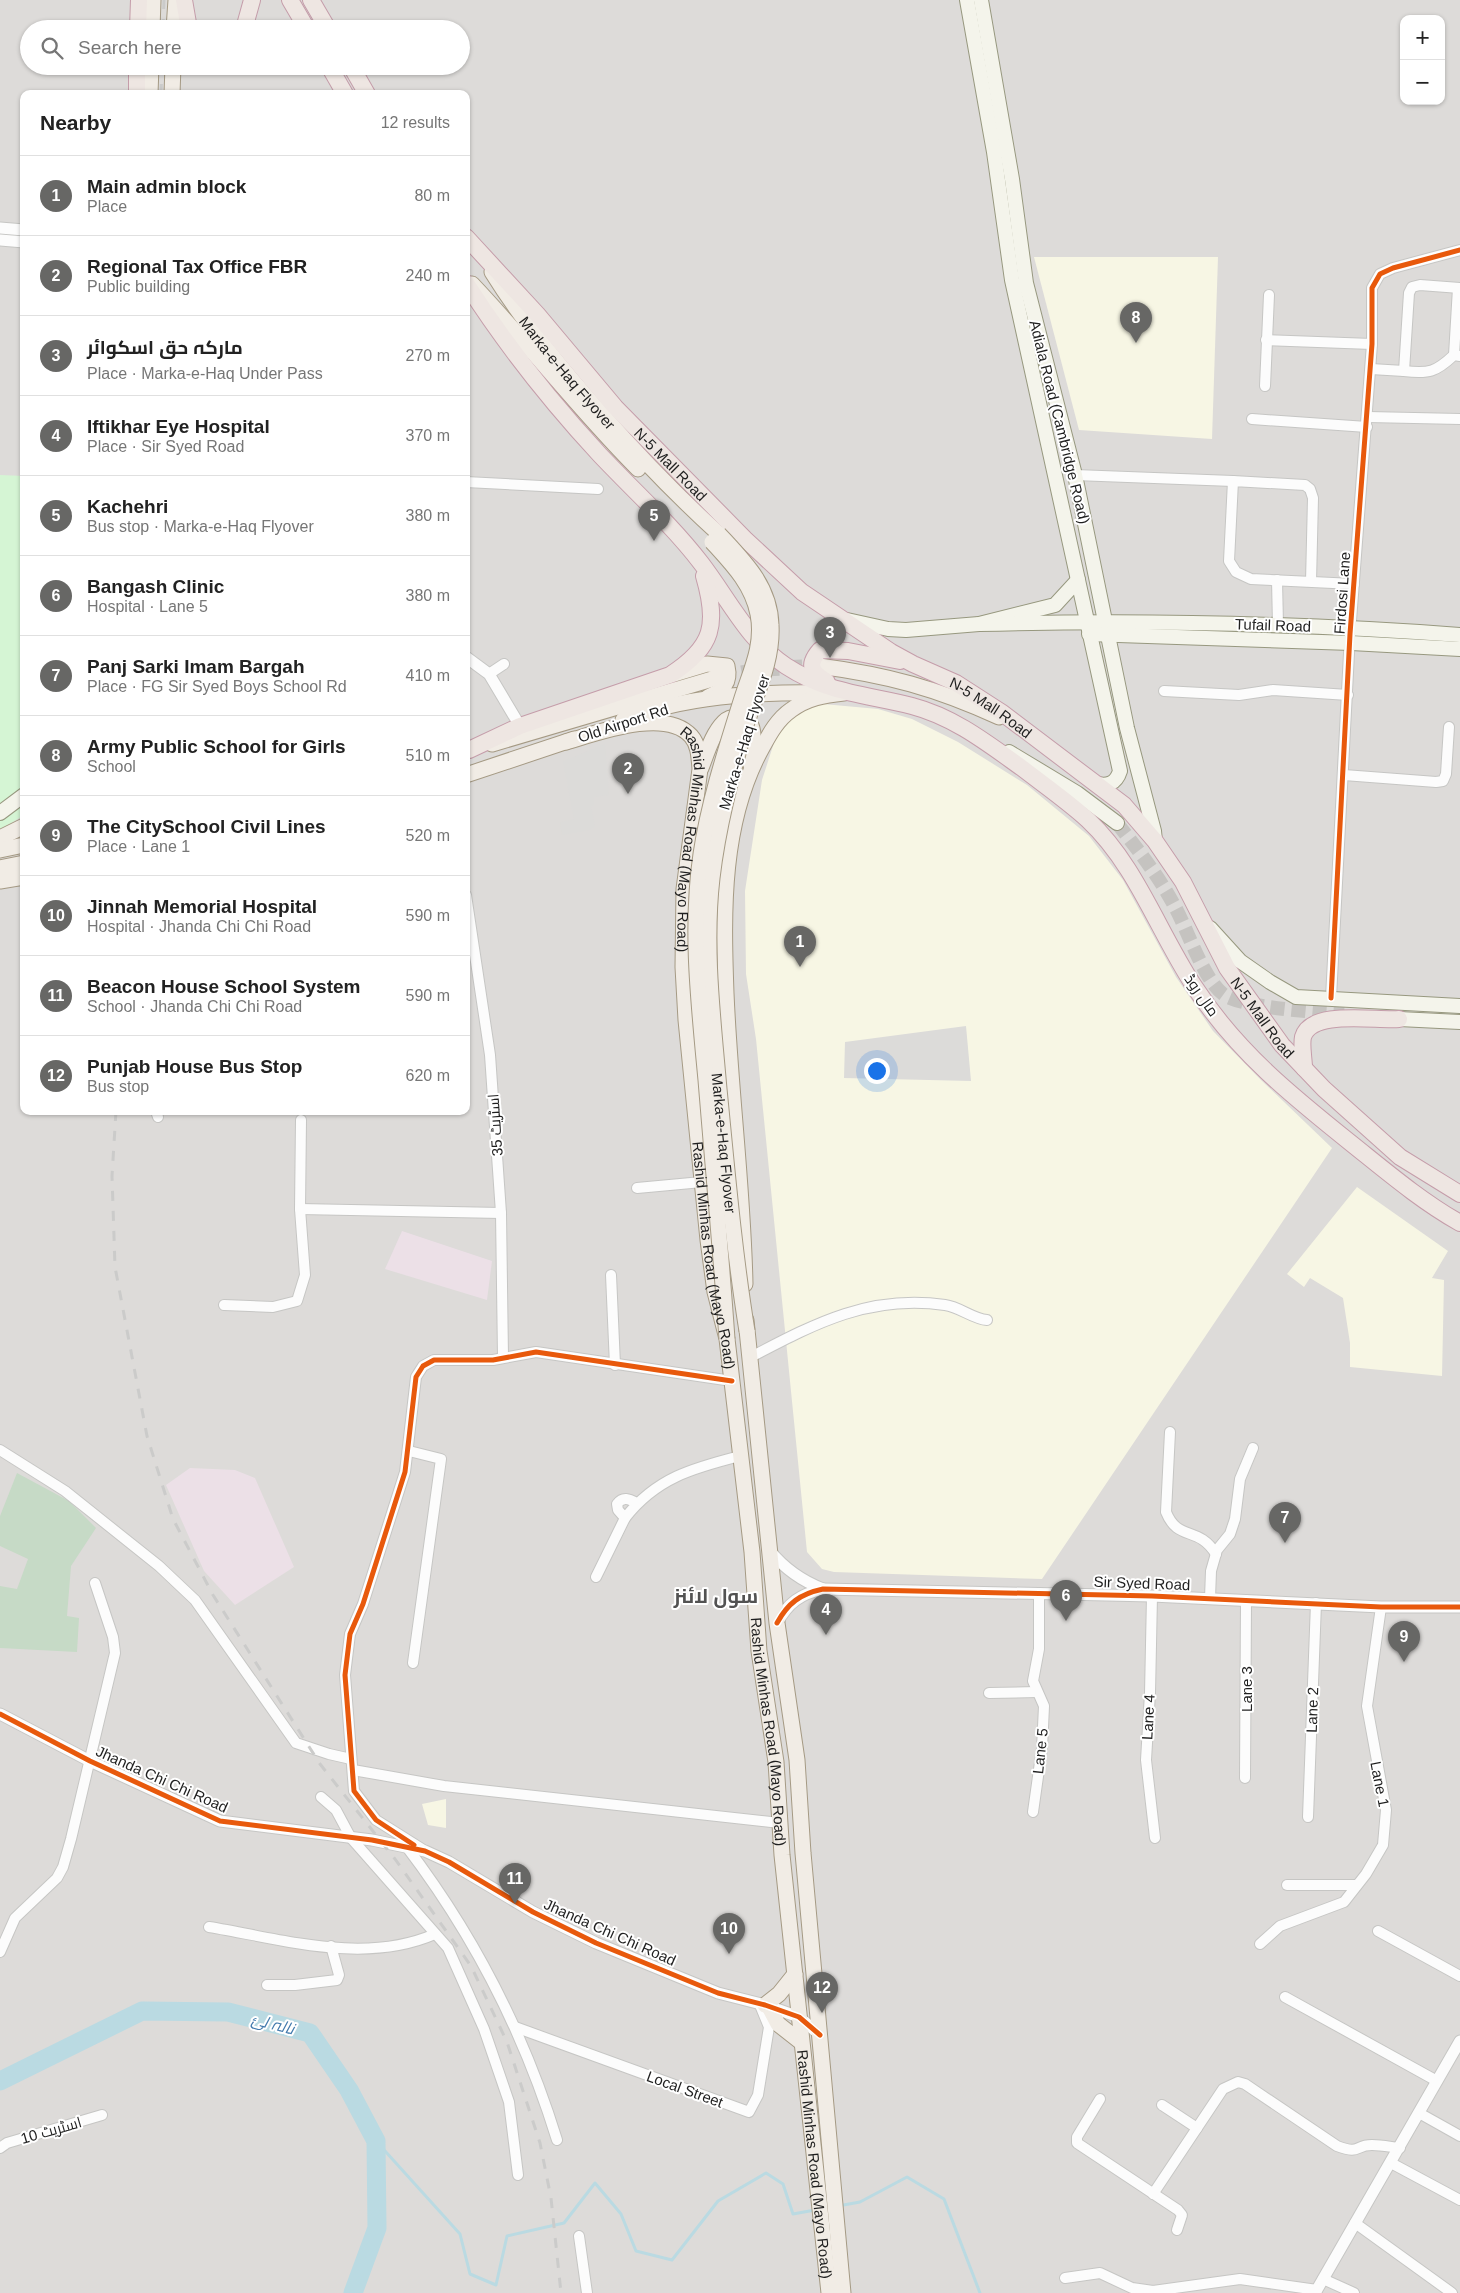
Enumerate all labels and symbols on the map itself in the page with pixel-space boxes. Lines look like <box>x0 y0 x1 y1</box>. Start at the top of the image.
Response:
pin: 8 <box>1120 302 1152 343</box>
street label: Marka-e-Haq Flyover <box>516 313 619 432</box>
street label: Adiala Road (Cambridge Road) <box>1026 318 1094 526</box>
street label: N-5 Mall Road <box>631 424 711 504</box>
pin: 5 <box>638 500 670 541</box>
street label: Firdosi Lane <box>1331 551 1353 635</box>
street label: Tufail Road <box>1235 615 1311 635</box>
pin: 3 <box>814 617 846 658</box>
street label: Marka-e-Haq Flyover <box>715 672 773 812</box>
street label: N-5 Mall Road <box>947 673 1035 741</box>
street label: Old Airport Rd <box>576 700 670 746</box>
street label: Rashid Minhas Road (Mayo Road) <box>675 722 709 952</box>
pin: 2 <box>612 753 644 794</box>
pin: 1 <box>784 926 816 967</box>
street label: مال روڈ <box>1181 971 1223 1020</box>
street label: N-5 Mall Road <box>1228 974 1298 1061</box>
your location <box>864 1058 890 1084</box>
street label: Marka-e-Haq Flyover <box>709 1072 740 1214</box>
street label: اسٹریٹ 35 <box>484 1093 507 1157</box>
street label: Rashid Minhas Road (Mayo Road) <box>690 1141 739 1370</box>
pin: 7 <box>1269 1502 1301 1543</box>
street label: Sir Syed Road <box>1093 1573 1191 1593</box>
pin: 6 <box>1050 1580 1082 1621</box>
district label: سول لائنز <box>673 1585 758 1608</box>
pin: 4 <box>810 1594 842 1635</box>
street label: Rashid Minhas Road (Mayo Road) <box>748 1617 790 1847</box>
pin: 9 <box>1388 1621 1420 1662</box>
street label: Lane 3 <box>1238 1666 1255 1712</box>
street label: Lane 2 <box>1303 1687 1321 1733</box>
street label: Lane 4 <box>1138 1694 1158 1740</box>
street label: Lane 5 <box>1029 1727 1051 1775</box>
street label: Jhanda Chi Chi Road <box>93 1742 231 1816</box>
street label: Lane 1 <box>1367 1760 1393 1808</box>
pin: 11 <box>499 1863 531 1904</box>
street label: Jhanda Chi Chi Road <box>541 1895 679 1969</box>
pin: 10 <box>713 1913 745 1954</box>
pin: 12 <box>806 1972 838 2013</box>
water label: نالہ لئ <box>250 2011 298 2039</box>
street label: Rashid Minhas Road (Mayo Road) <box>794 2049 836 2279</box>
street label: Local Street <box>644 2067 726 2111</box>
street label: اسٹریٹ 10 <box>19 2113 84 2148</box>

